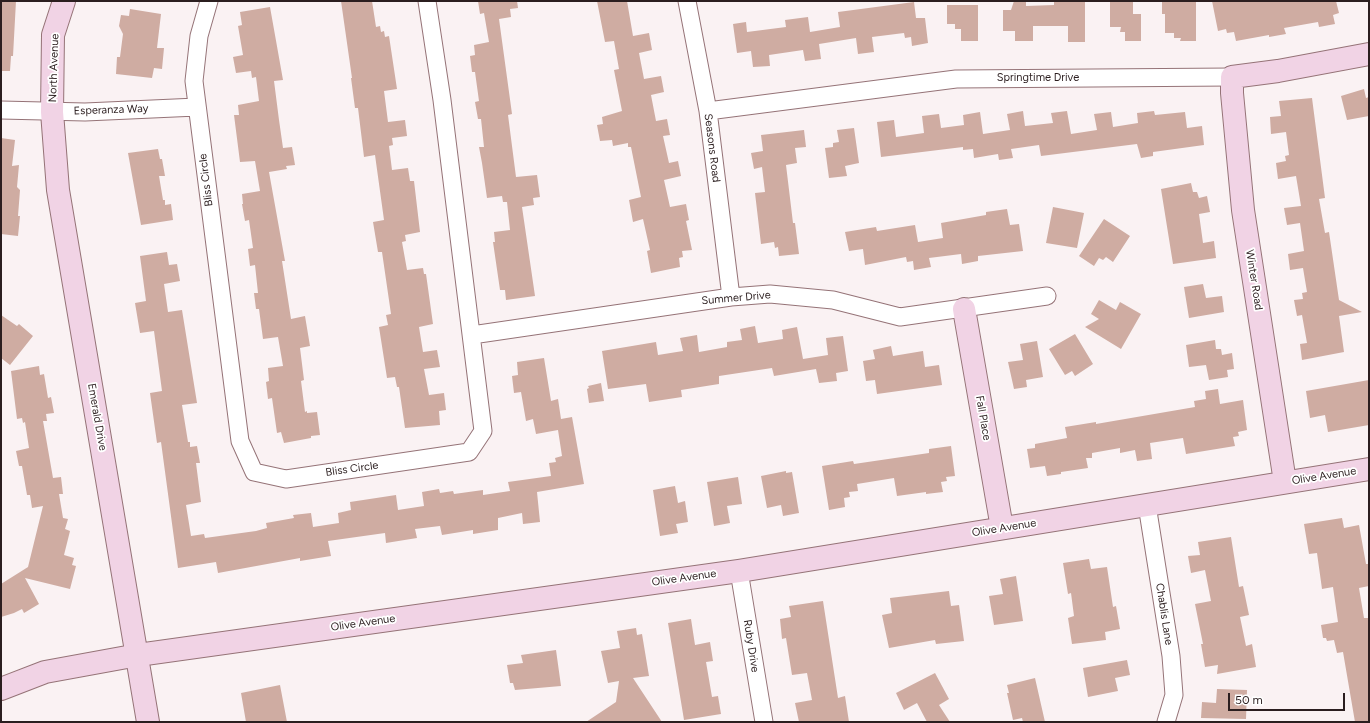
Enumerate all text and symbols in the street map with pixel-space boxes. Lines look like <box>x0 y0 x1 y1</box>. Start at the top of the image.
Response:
street label: North Avenue <box>46 33 62 103</box>
street label: Springtime Drive <box>997 71 1079 85</box>
street label: Esperanza Way <box>73 102 149 118</box>
street label: Seasons Road <box>701 113 723 183</box>
street label: Bliss Circle <box>196 153 216 207</box>
street label: Winter Road <box>1243 249 1265 311</box>
street label: Summer Drive <box>701 288 771 308</box>
street label: Emerald Drive <box>85 382 109 452</box>
street label: Fall Place <box>973 394 993 442</box>
street label: Bliss Circle <box>325 459 379 479</box>
street label: Olive Avenue <box>1291 464 1357 488</box>
street label: Olive Avenue <box>971 516 1037 540</box>
street label: Olive Avenue <box>651 567 717 589</box>
street label: Chablis Lane <box>1153 582 1175 646</box>
street label: Olive Avenue <box>330 612 396 634</box>
street label: Ruby Drive <box>740 619 762 673</box>
scale bar <box>1230 685 1347 711</box>
text: 50 m <box>1235 693 1263 707</box>

